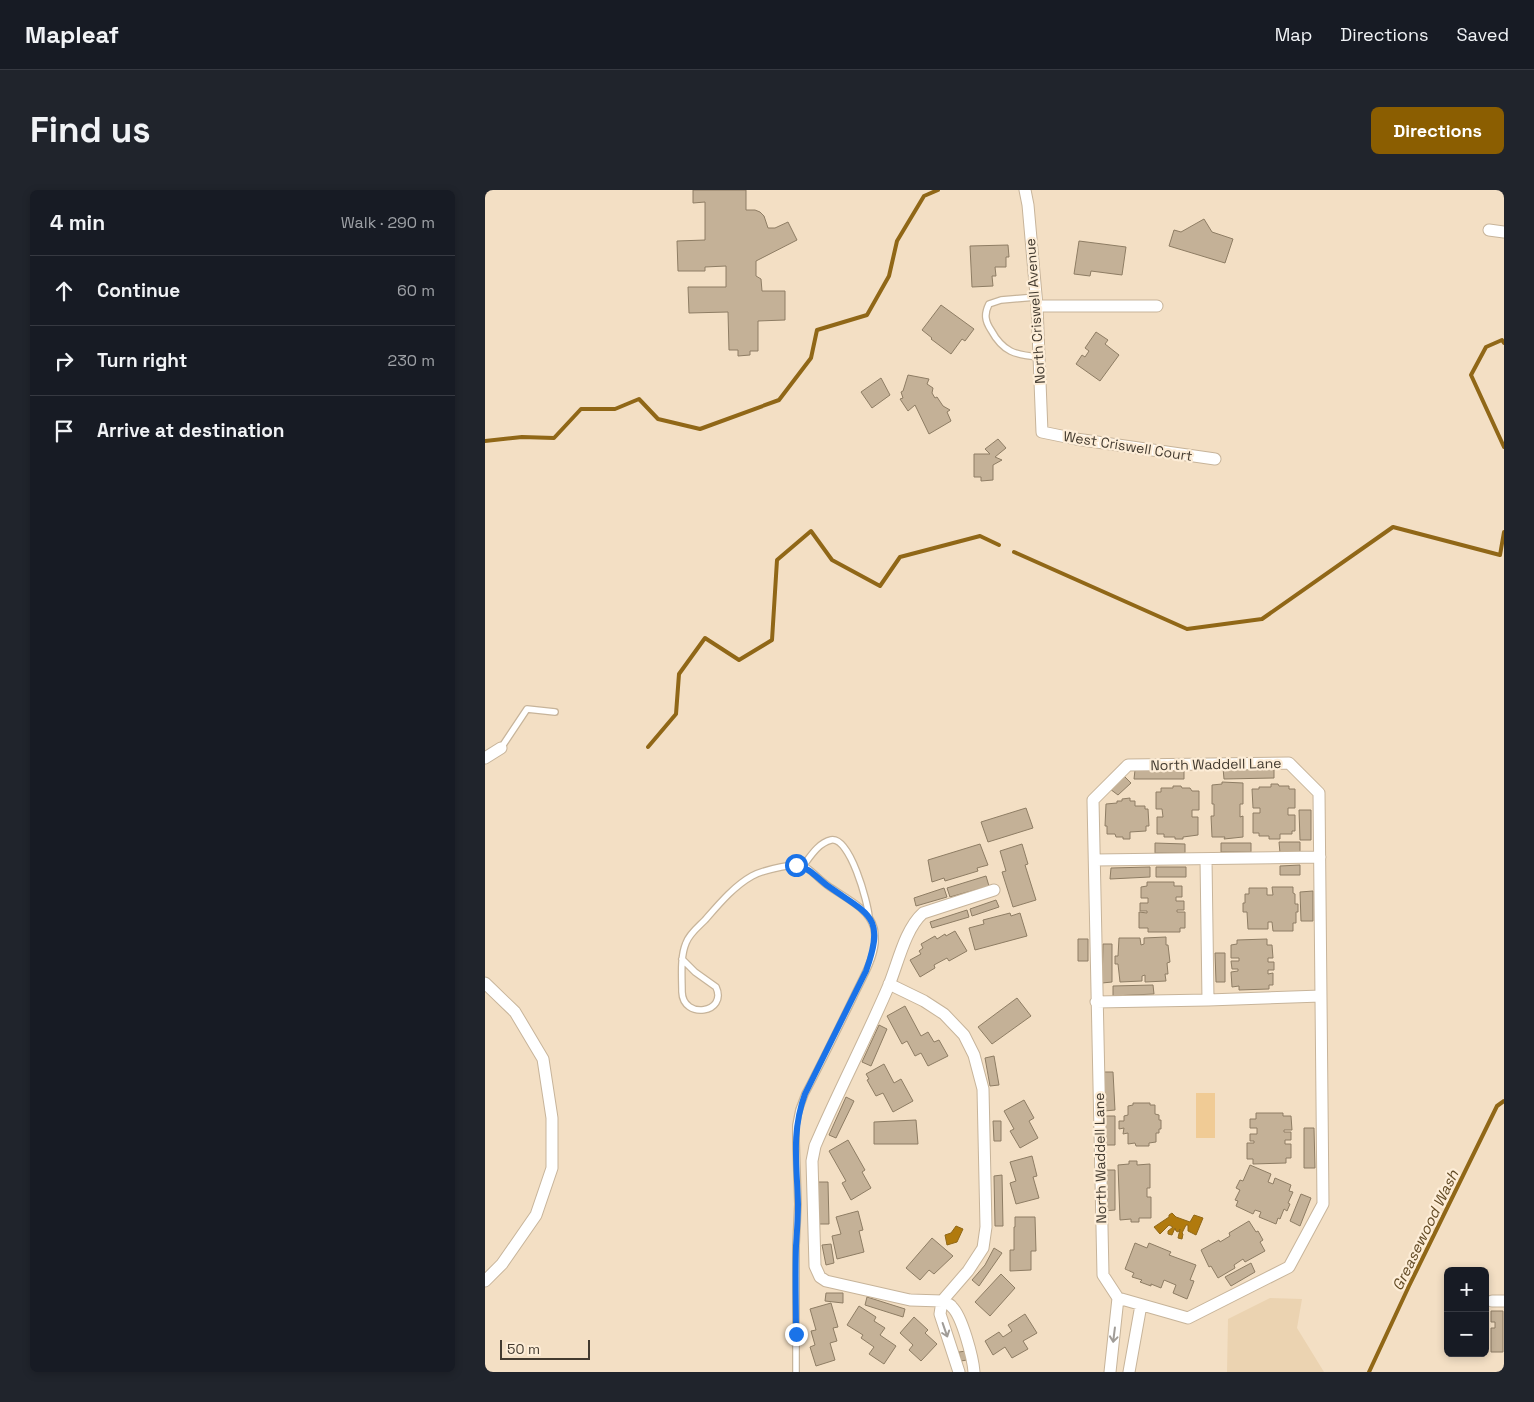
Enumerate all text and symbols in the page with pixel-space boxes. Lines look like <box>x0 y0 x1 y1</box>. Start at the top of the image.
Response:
text: Mapleaf <box>25 19 119 50</box>
text: Map <box>1275 23 1312 46</box>
text: Directions <box>1340 23 1429 46</box>
text: Saved <box>1457 23 1509 46</box>
button: Directions <box>1371 107 1504 154</box>
text: Find us <box>30 108 151 152</box>
text: 4 min <box>50 209 105 236</box>
text: Walk · 290 m <box>341 212 435 233</box>
street label: North Criswell Avenue <box>1021 238 1049 384</box>
icon: ahead <box>50 277 78 305</box>
text: Continue <box>97 278 180 303</box>
text: 60 m <box>397 280 435 301</box>
icon: right <box>50 347 78 375</box>
text: Turn right <box>97 348 187 373</box>
text: 230 m <box>388 350 435 371</box>
icon: arrive <box>50 417 78 445</box>
text: Arrive at destination <box>97 418 285 443</box>
street label: West Criswell Court <box>1062 427 1194 465</box>
street label: North Waddell Lane <box>1150 754 1282 774</box>
route start <box>785 854 808 877</box>
street label: North Waddell Lane <box>1090 1092 1110 1224</box>
water label: Greasewood Wash <box>1388 1166 1463 1293</box>
map controls <box>1444 1267 1489 1357</box>
button: + <box>1444 1267 1489 1312</box>
button: − <box>1444 1312 1489 1357</box>
one-way arrow <box>941 1322 950 1338</box>
route end <box>785 1323 808 1346</box>
one-way arrow <box>1109 1327 1119 1343</box>
scale bar <box>500 1337 590 1360</box>
text: 50 m <box>507 1340 540 1358</box>

